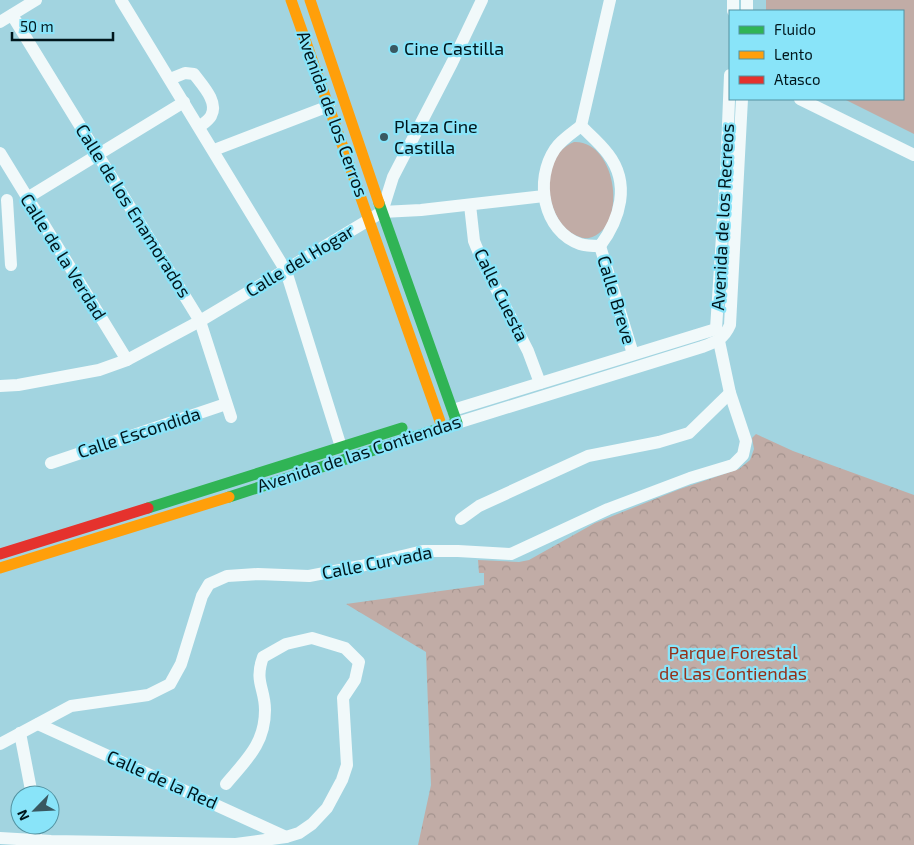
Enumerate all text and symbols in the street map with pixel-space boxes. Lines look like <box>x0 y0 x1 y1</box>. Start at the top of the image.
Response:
scale bar <box>12 10 114 42</box>
legend <box>729 10 904 100</box>
text: 50 m <box>20 17 54 35</box>
text: Fluido <box>774 20 816 38</box>
street label: Avenida de los Cerros <box>293 28 373 200</box>
place label: Cine Castilla <box>404 37 504 59</box>
marker: Cine Castilla <box>388 43 400 55</box>
text: Lento <box>774 45 813 63</box>
text: Atasco <box>774 70 820 88</box>
place label: Plaza Cine Castilla <box>394 115 478 158</box>
street label: Calle de los Enamorados <box>71 120 196 301</box>
street label: Avenida de los Recreos <box>706 123 738 311</box>
marker: Plaza Cine Castilla <box>378 131 390 143</box>
street label: Calle de la Verdad <box>16 189 112 324</box>
street label: Calle del Hogar <box>241 219 358 301</box>
street label: Calle Cuesta <box>470 245 534 345</box>
street label: Calle Breve <box>593 253 641 347</box>
street label: Calle Escondida <box>74 402 203 462</box>
street label: Avenida de las Contiendas <box>254 410 463 496</box>
street label: Calle Curvada <box>320 541 434 583</box>
park label: Parque Forestal de Las Contiendas <box>659 641 807 684</box>
street label: Calle de la Red <box>104 745 221 813</box>
north arrow <box>10 785 60 835</box>
text: N <box>13 807 32 824</box>

